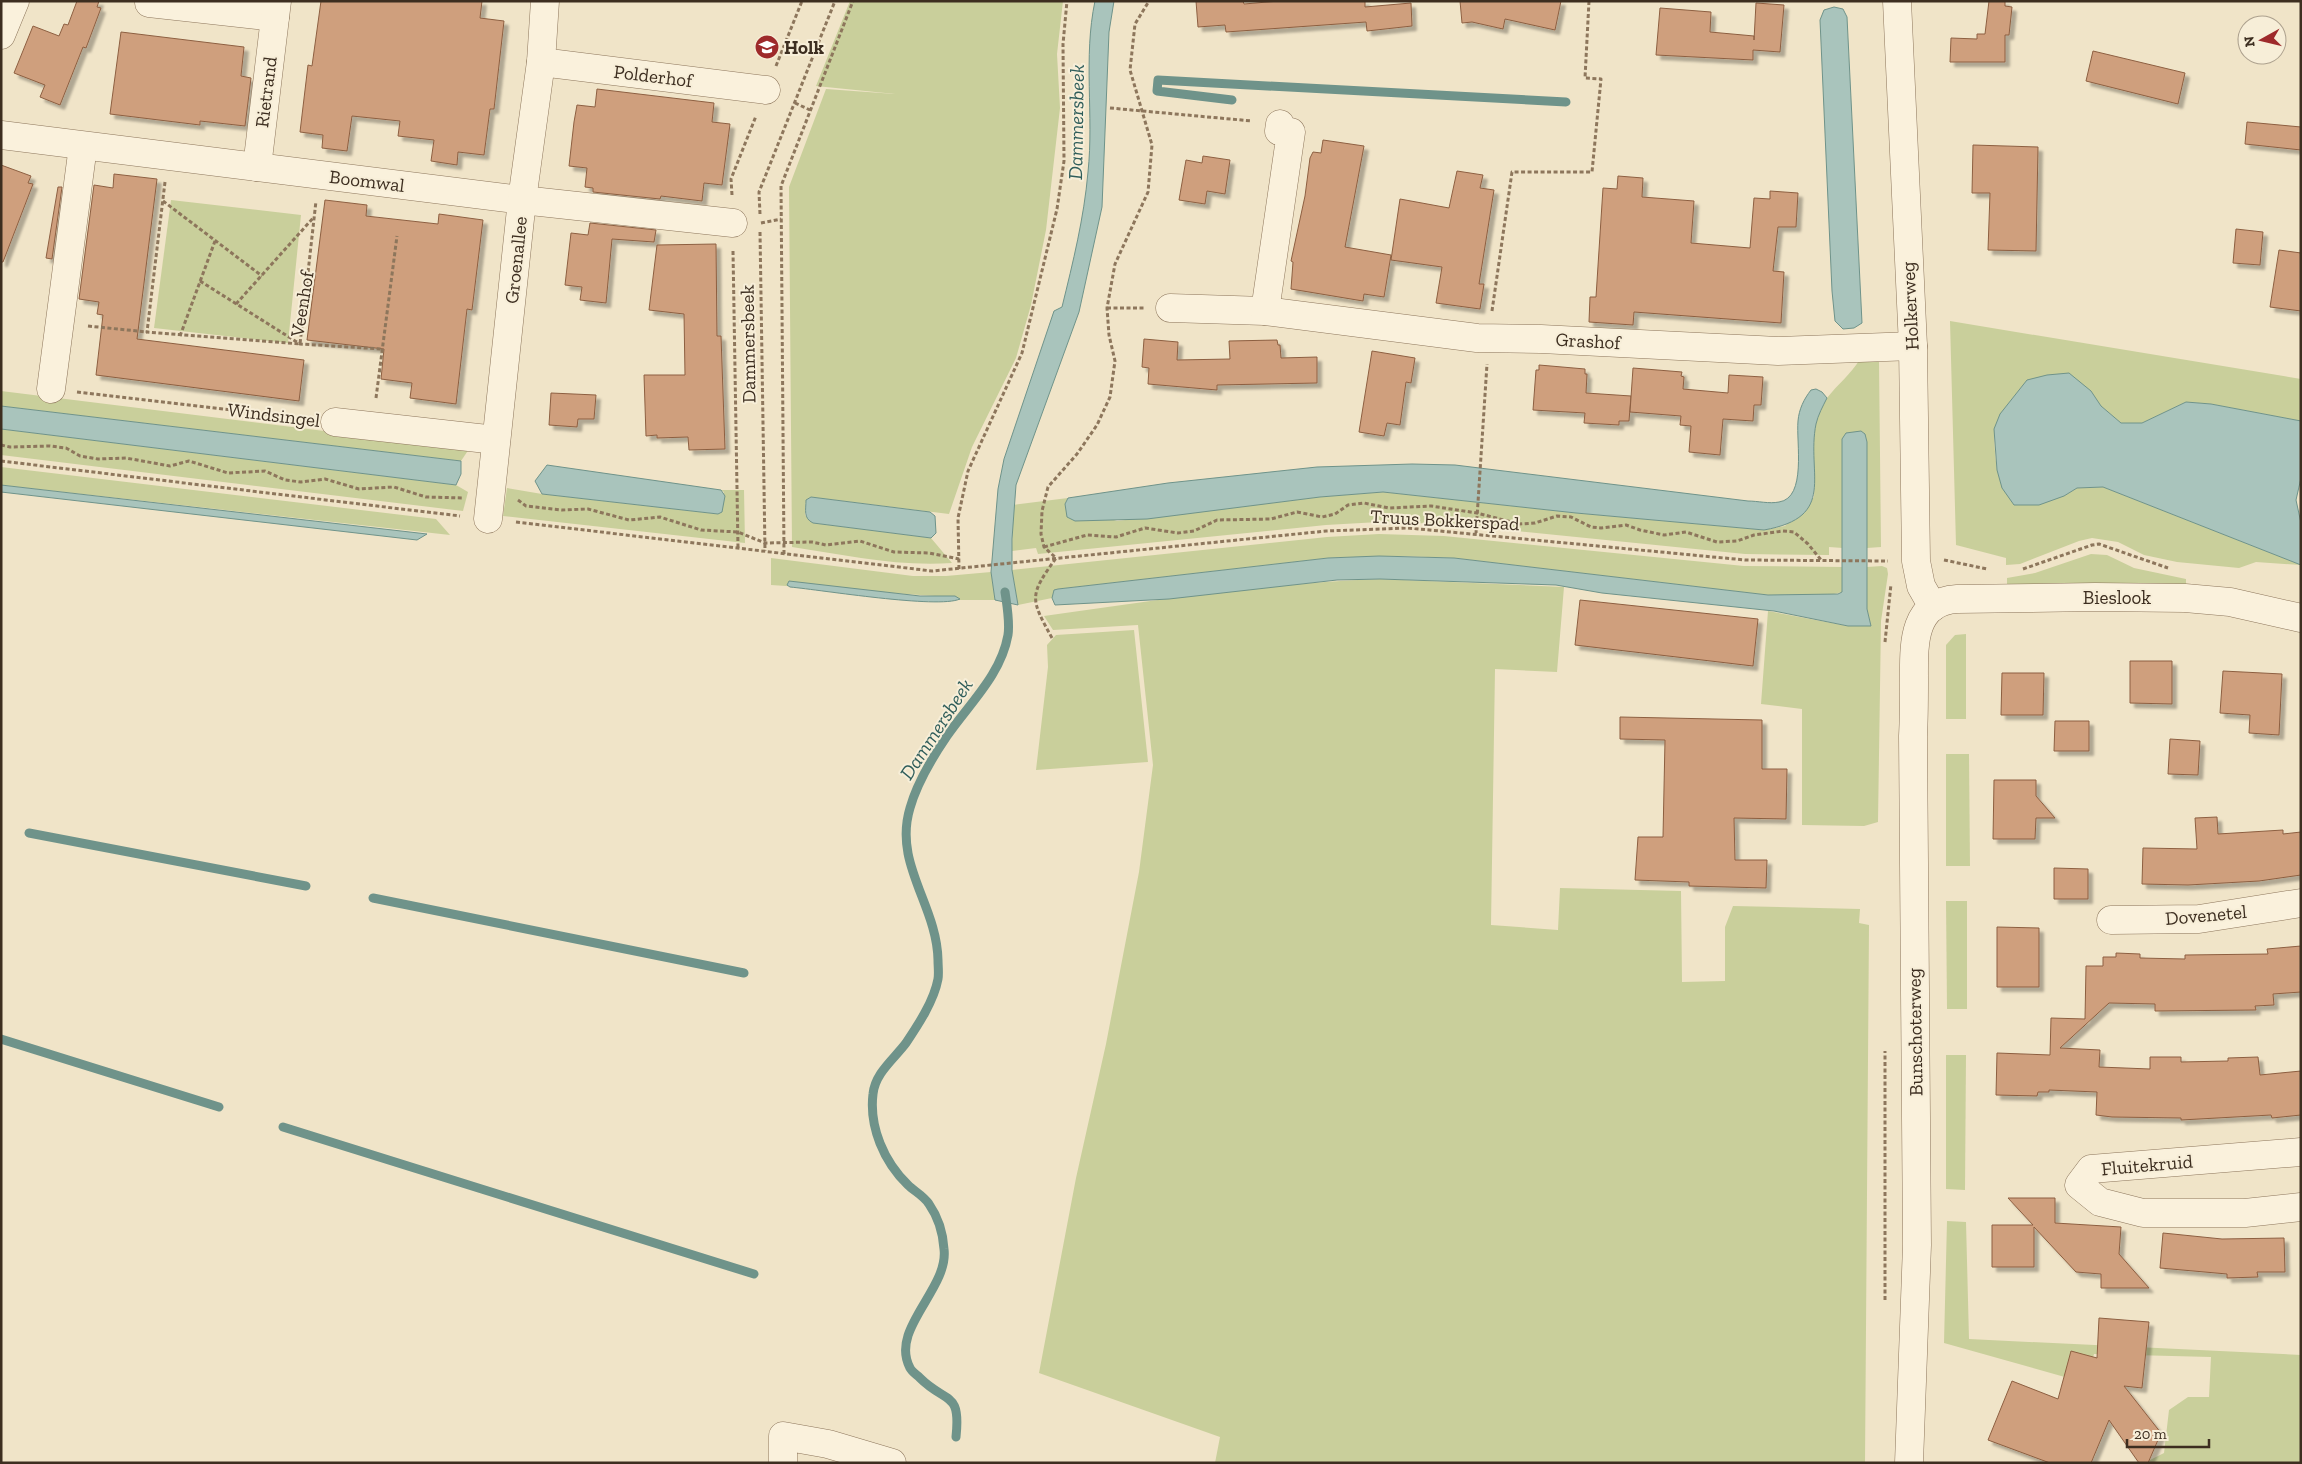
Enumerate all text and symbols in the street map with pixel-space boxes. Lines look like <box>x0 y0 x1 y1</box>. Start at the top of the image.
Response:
north arrow <box>2237 15 2287 65</box>
school or university icon: Holk <box>754 34 780 60</box>
text: N <box>2240 35 2259 48</box>
place label: Holk <box>784 36 824 59</box>
street label: Rietrand <box>250 55 282 129</box>
street label: Polderhof <box>612 60 696 92</box>
water label: Dammersbeek <box>1063 64 1089 180</box>
street label: Boomwal <box>328 165 406 197</box>
street label: Groenallee <box>500 215 532 305</box>
street label: Holkerweg <box>1896 260 1924 351</box>
street label: Veenhof <box>285 268 319 340</box>
street label: Dammersbeek <box>735 284 761 403</box>
street label: Grashof <box>1555 328 1623 354</box>
street label: Windsingel <box>226 398 322 432</box>
street label: Truus Bokkerspad <box>1370 505 1521 535</box>
street label: Bieslook <box>2083 586 2151 609</box>
water label: Dammersbeek <box>894 674 978 784</box>
street label: Dovenetel <box>2164 900 2248 930</box>
street label: Bunschoterweg <box>1902 967 1928 1096</box>
street label: Fluitekruid <box>2100 1149 2194 1180</box>
scale bar <box>2127 1416 2210 1448</box>
text: 20 m <box>2134 1425 2167 1443</box>

